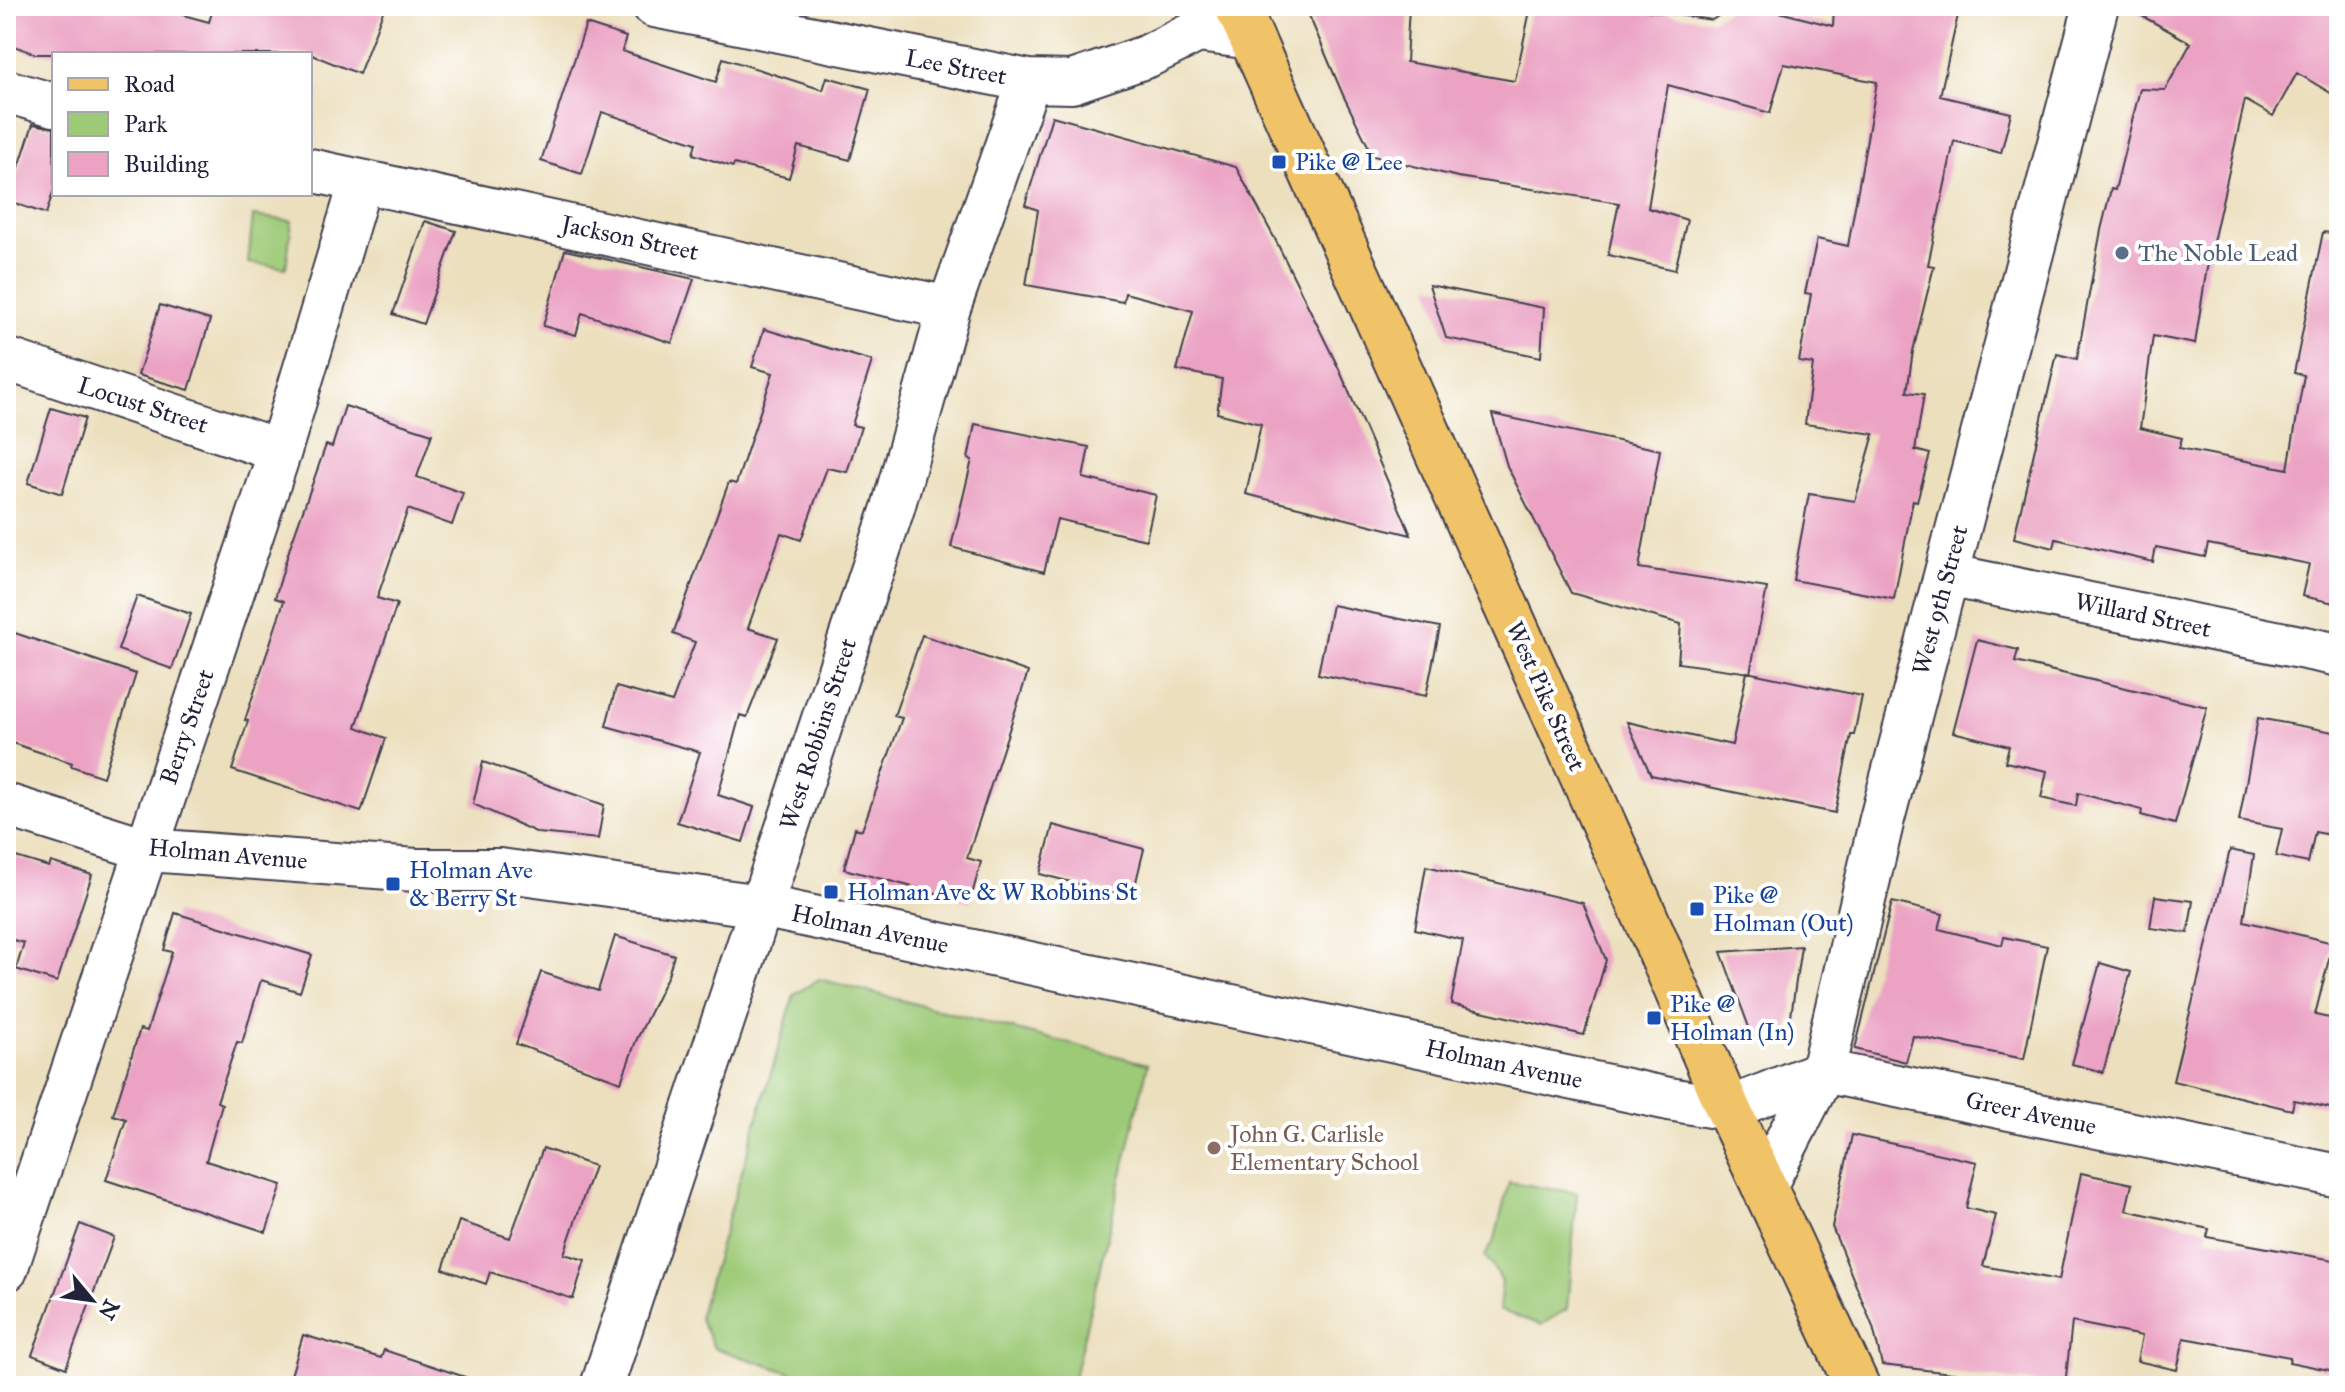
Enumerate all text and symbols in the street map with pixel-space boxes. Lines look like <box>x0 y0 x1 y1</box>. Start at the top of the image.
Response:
street label: Lee Street <box>903 42 1010 92</box>
legend <box>52 52 312 196</box>
text: Road <box>124 69 175 99</box>
text: Park <box>124 109 168 139</box>
place label: Pike @ Lee <box>1295 147 1403 177</box>
text: Building <box>124 149 209 179</box>
marker: Pike @ Lee <box>1270 153 1288 171</box>
street label: Jackson Street <box>556 208 702 267</box>
place label: The Noble Lead <box>2138 238 2298 268</box>
marker: The Noble Lead <box>2113 244 2131 262</box>
street label: Locust Street <box>74 370 212 440</box>
street label: West 9th Street <box>1906 521 1975 678</box>
street label: Willard Street <box>2072 586 2214 644</box>
street label: West Pike Street <box>1500 617 1593 776</box>
street label: West Robbins Street <box>773 634 863 834</box>
street label: Berry Street <box>153 665 221 789</box>
street label: Holman Avenue <box>147 832 309 876</box>
place label: Holman Ave & Berry St <box>409 855 533 913</box>
marker: Holman Ave & Berry St <box>384 875 402 893</box>
place label: Holman Ave & W Robbins St <box>847 877 1138 907</box>
place label: Pike @ Holman (Out) <box>1713 880 1854 938</box>
marker: Holman Ave & W Robbins St <box>822 883 840 901</box>
street label: Holman Avenue <box>789 898 951 960</box>
marker: Pike @ Holman (Out) <box>1688 900 1706 918</box>
place label: Pike @ Holman (In) <box>1670 989 1794 1047</box>
marker: Pike @ Holman (In) <box>1645 1009 1663 1027</box>
street label: Holman Avenue <box>1423 1033 1585 1095</box>
street label: Greer Avenue <box>1963 1085 2099 1141</box>
place label: John G. Carlisle Elementary School <box>1227 1119 1419 1177</box>
marker: John G. Carlisle Elementary School <box>1205 1139 1223 1157</box>
north arrow <box>52 1260 132 1340</box>
text: N <box>93 1295 125 1324</box>

